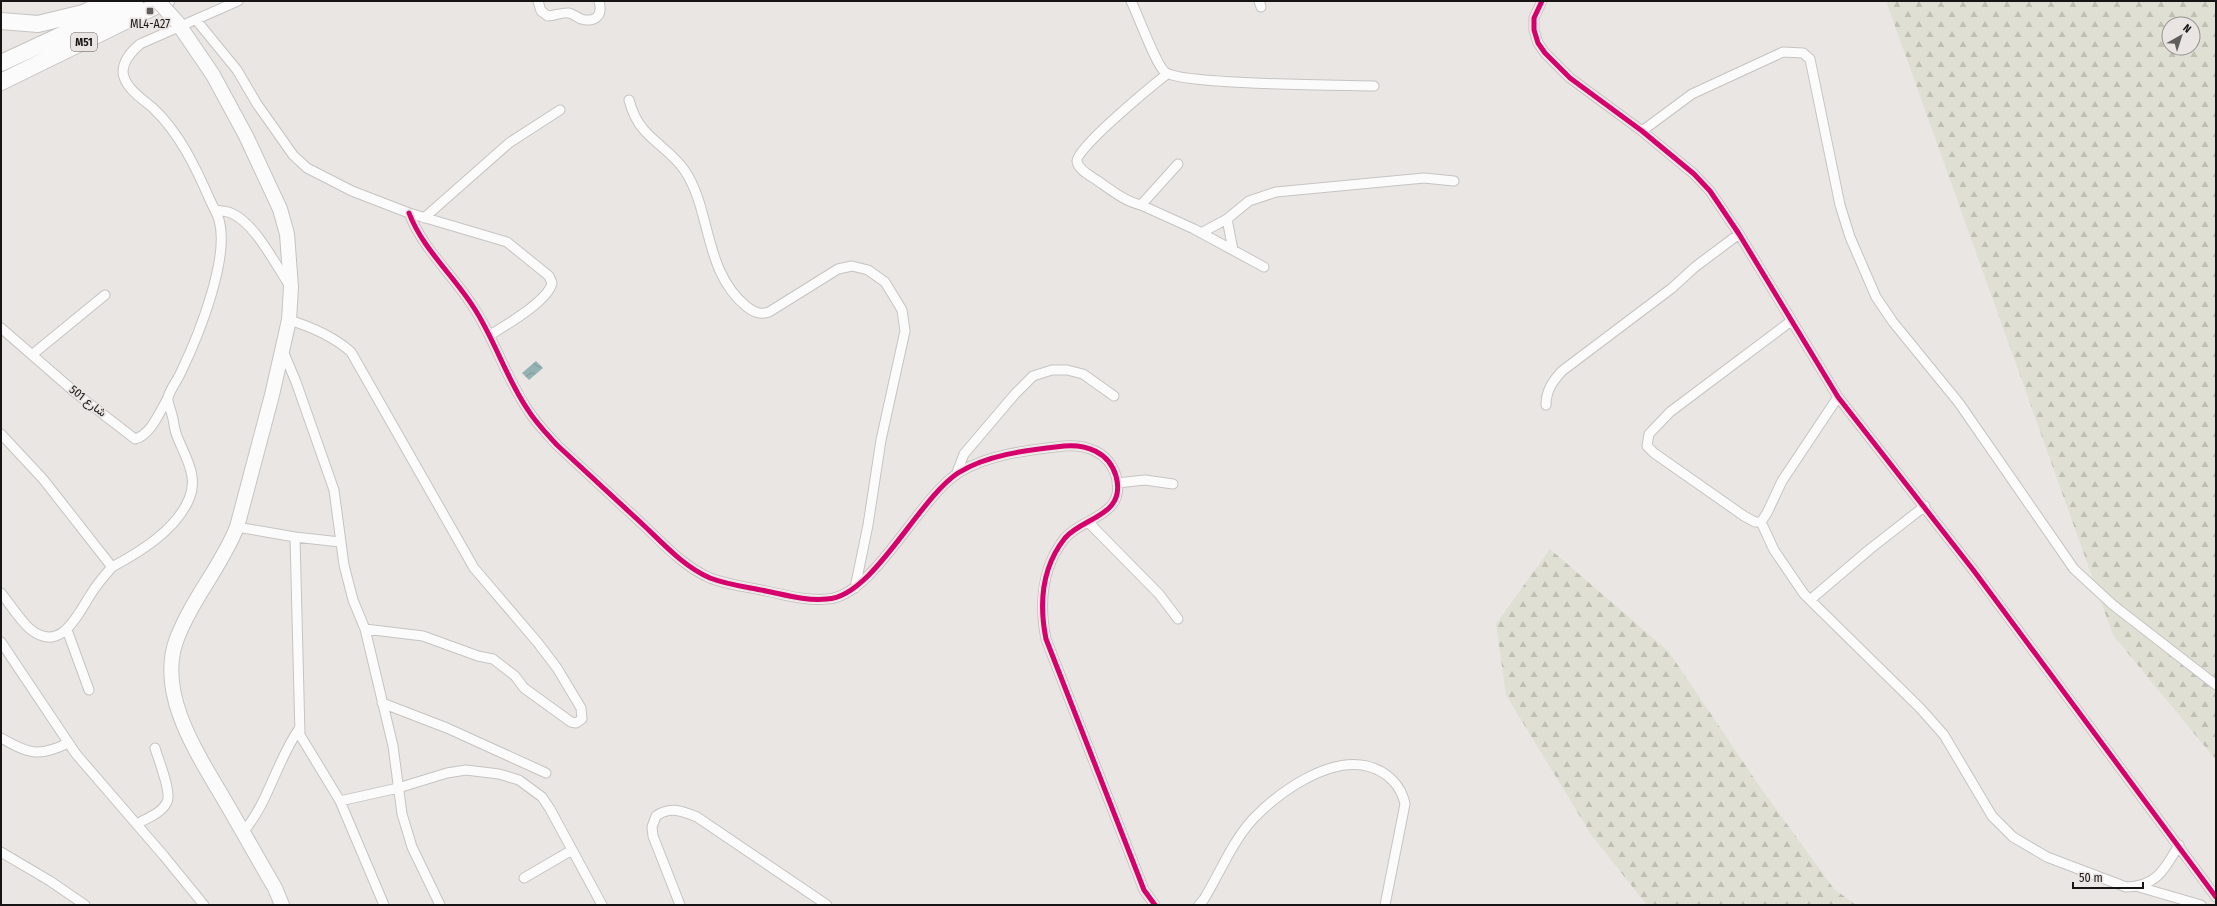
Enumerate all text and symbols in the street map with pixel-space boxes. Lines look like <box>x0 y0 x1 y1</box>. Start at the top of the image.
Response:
marker: ML4-A27 <box>145 6 155 16</box>
north arrow <box>2161 16 2201 56</box>
place label: ML4-A27 <box>130 17 170 31</box>
text: N <box>2180 21 2194 36</box>
road number: M51 <box>71 33 97 51</box>
street label: شارع 501 <box>65 382 109 421</box>
scale bar <box>2073 864 2143 890</box>
text: 50 m <box>2079 871 2103 885</box>

